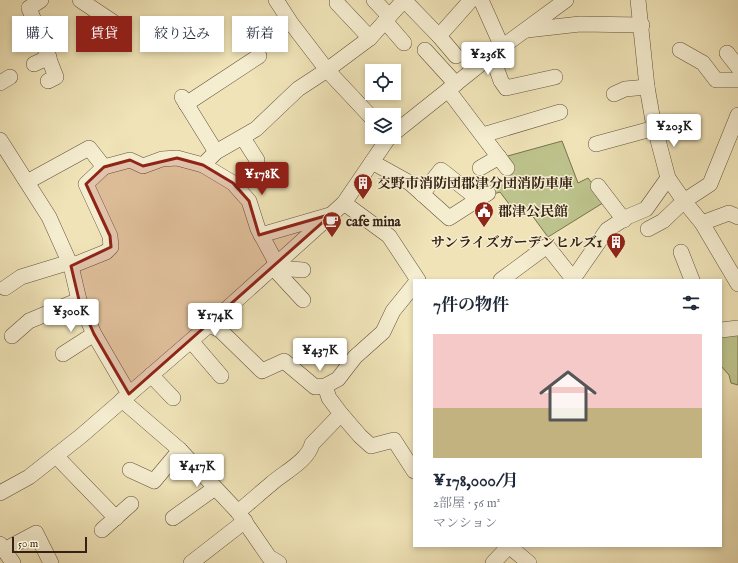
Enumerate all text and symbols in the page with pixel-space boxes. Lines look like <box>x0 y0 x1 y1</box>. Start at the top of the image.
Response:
chip: 購入 <box>12 16 68 52</box>
chip: 賃貸 <box>76 16 132 52</box>
chip: 絞り込み <box>140 16 224 52</box>
chip: 新着 <box>232 16 288 52</box>
pin: ¥236K <box>460 42 516 76</box>
text: ¥236K <box>470 46 506 63</box>
map controls <box>365 64 401 144</box>
button: locate <box>365 64 401 100</box>
button: layers <box>365 108 401 144</box>
pin: ¥203K <box>646 114 702 148</box>
text: ¥203K <box>656 118 692 135</box>
pin: ¥178K <box>234 162 290 196</box>
text: ¥178K <box>245 166 279 183</box>
building icon: 交野市消防団郡津分団消防車庫 <box>352 172 374 200</box>
place label: 交野市消防団郡津分団消防車庫 <box>377 175 573 193</box>
public building icon: 郡津公民館 <box>473 200 495 228</box>
place label: 郡津公民館 <box>498 203 568 221</box>
cafe icon: cafe mina <box>321 210 343 238</box>
place label: cafe mina <box>346 213 402 231</box>
building icon: サンライズガーデンヒルズ1 <box>605 231 627 259</box>
place label: サンライズガーデンヒルズ1 <box>431 234 602 252</box>
icon: filters <box>680 292 702 314</box>
text: 7件の物件 <box>433 295 509 316</box>
pin: ¥300K <box>43 299 99 333</box>
text: ¥300K <box>53 303 89 320</box>
pin: ¥174K <box>187 303 243 337</box>
text: ¥174K <box>197 307 233 324</box>
pin: ¥437K <box>292 338 348 372</box>
text: ¥437K <box>302 342 338 359</box>
icon: home <box>532 360 604 432</box>
pin: ¥417K <box>169 454 225 488</box>
text: ¥417K <box>179 458 215 475</box>
text: ¥178,000/月 <box>433 471 519 492</box>
text: 2部屋 · 56 m² <box>433 495 500 512</box>
text: マンション <box>433 515 497 532</box>
scale bar <box>12 535 87 554</box>
text: 50 m <box>18 537 38 551</box>

